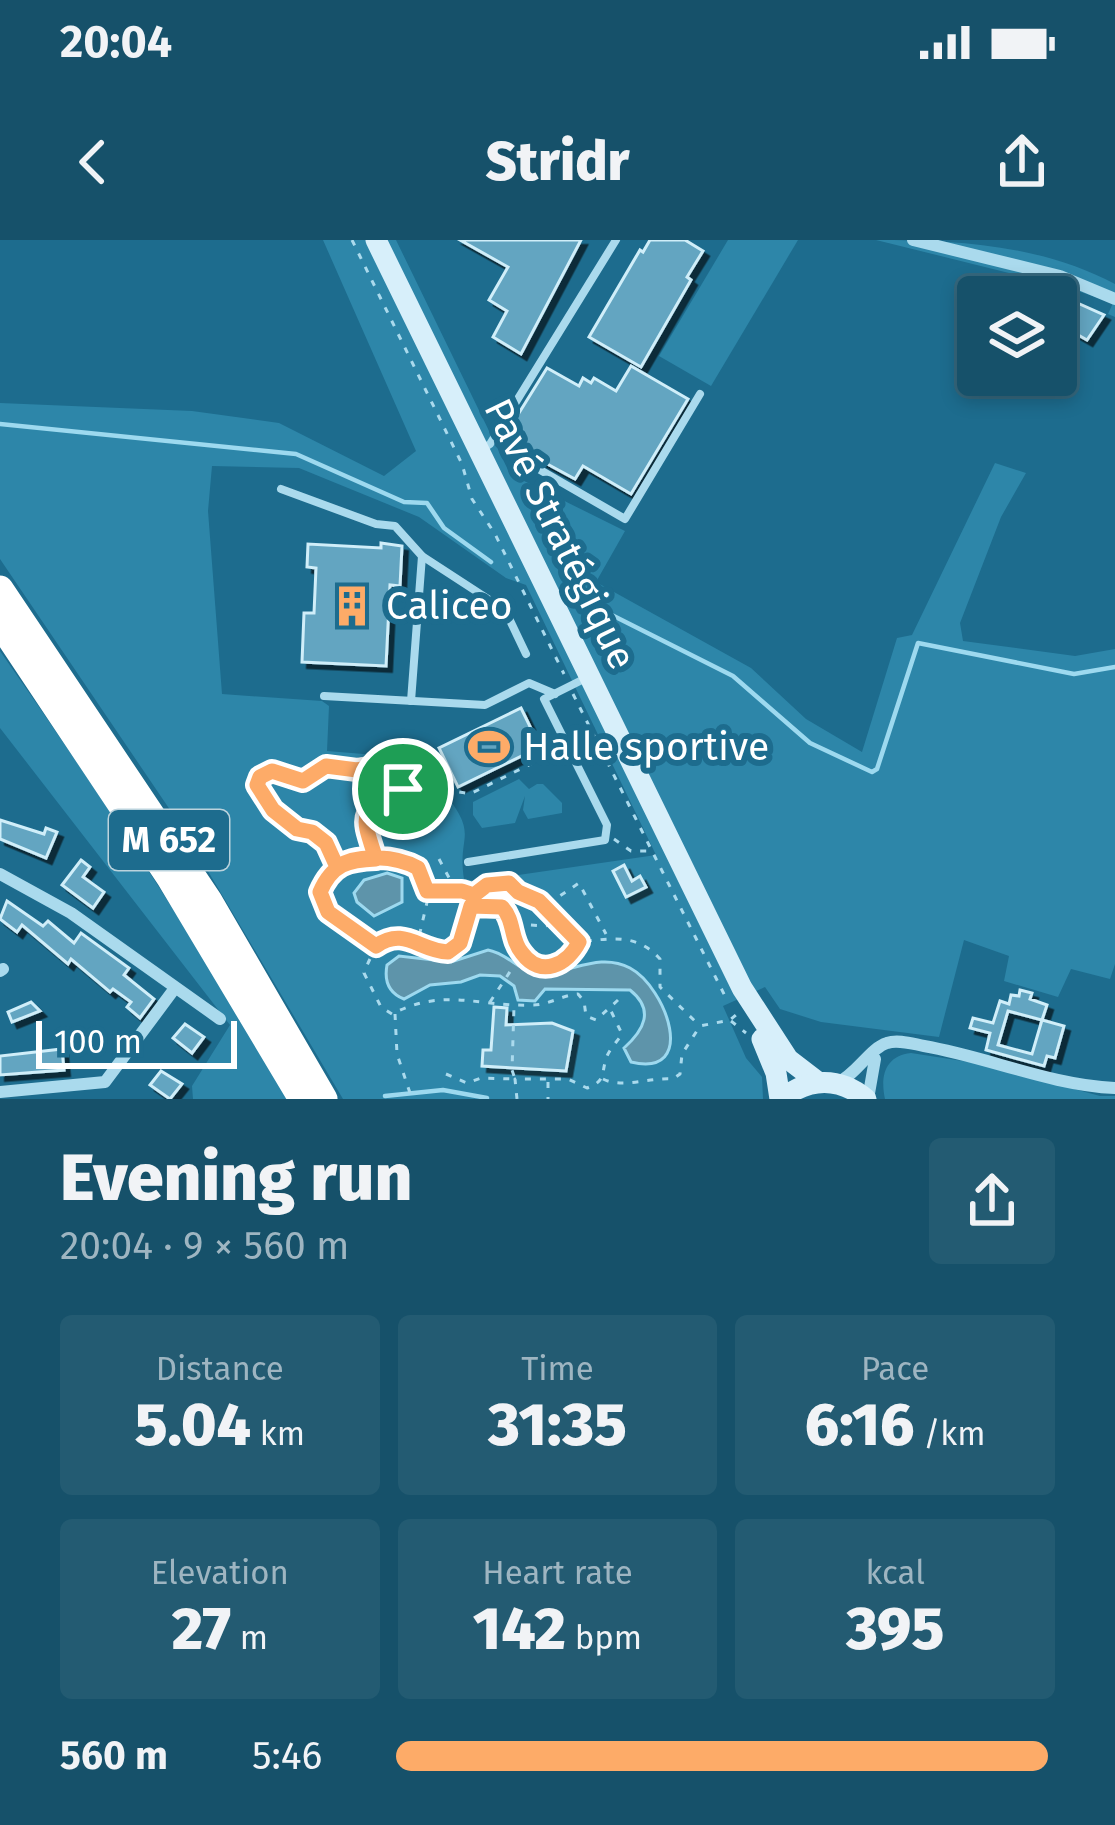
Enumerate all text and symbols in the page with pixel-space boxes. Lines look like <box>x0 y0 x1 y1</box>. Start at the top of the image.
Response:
text: 20:04 <box>60 15 172 69</box>
icon: back <box>60 129 126 195</box>
icon: share <box>989 129 1055 195</box>
text: Stridr <box>486 130 629 194</box>
map controls <box>957 276 1077 396</box>
button: layers <box>957 276 1077 396</box>
street label: Pavé Stratégique <box>475 391 645 677</box>
building icon: Caliceo <box>329 583 375 629</box>
place label: Caliceo <box>386 583 513 629</box>
sports icon: Halle sportive <box>466 724 512 770</box>
place label: Halle sportive <box>523 724 769 770</box>
pin <box>352 738 454 840</box>
icon: arrive <box>370 756 436 822</box>
road number: M 652 <box>109 810 229 870</box>
scale bar <box>36 1015 237 1068</box>
text: 100 m <box>54 1022 142 1062</box>
text: Evening run <box>60 1138 412 1217</box>
button: share <box>929 1138 1055 1264</box>
text: 20:04 · 9 × 560 m <box>60 1223 349 1269</box>
text: Distance <box>156 1349 284 1389</box>
text: Time <box>521 1349 594 1389</box>
text: Pace <box>861 1349 929 1389</box>
text: 5.04 <box>135 1389 251 1461</box>
text: 31:35 <box>488 1389 627 1461</box>
text: 6:16 <box>805 1389 914 1461</box>
text: km <box>251 1414 305 1454</box>
text: /km <box>914 1414 986 1454</box>
text: Elevation <box>151 1553 289 1593</box>
text: Heart rate <box>482 1553 633 1593</box>
text: kcal <box>865 1553 925 1593</box>
text: 27 <box>172 1593 231 1665</box>
text: 142 <box>473 1593 566 1665</box>
text: 395 <box>846 1593 944 1665</box>
text: m <box>231 1618 268 1658</box>
text: bpm <box>566 1618 642 1658</box>
text: 560 m <box>60 1733 168 1779</box>
text: 5:46 <box>252 1733 322 1779</box>

